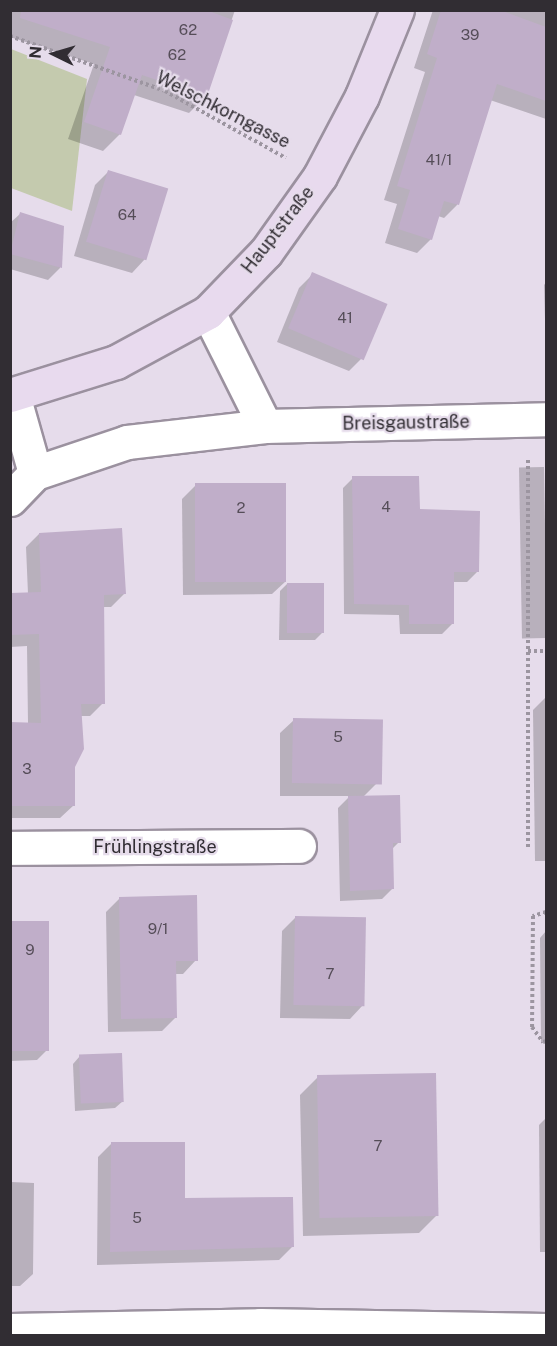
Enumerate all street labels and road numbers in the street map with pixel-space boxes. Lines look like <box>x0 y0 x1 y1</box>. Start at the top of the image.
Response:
street label: Welschkorngasse <box>152 67 294 153</box>
street label: Hauptstraße <box>237 182 319 278</box>
street label: Breisgaustraße <box>342 411 470 435</box>
street label: Frühlingstraße <box>93 836 217 858</box>

